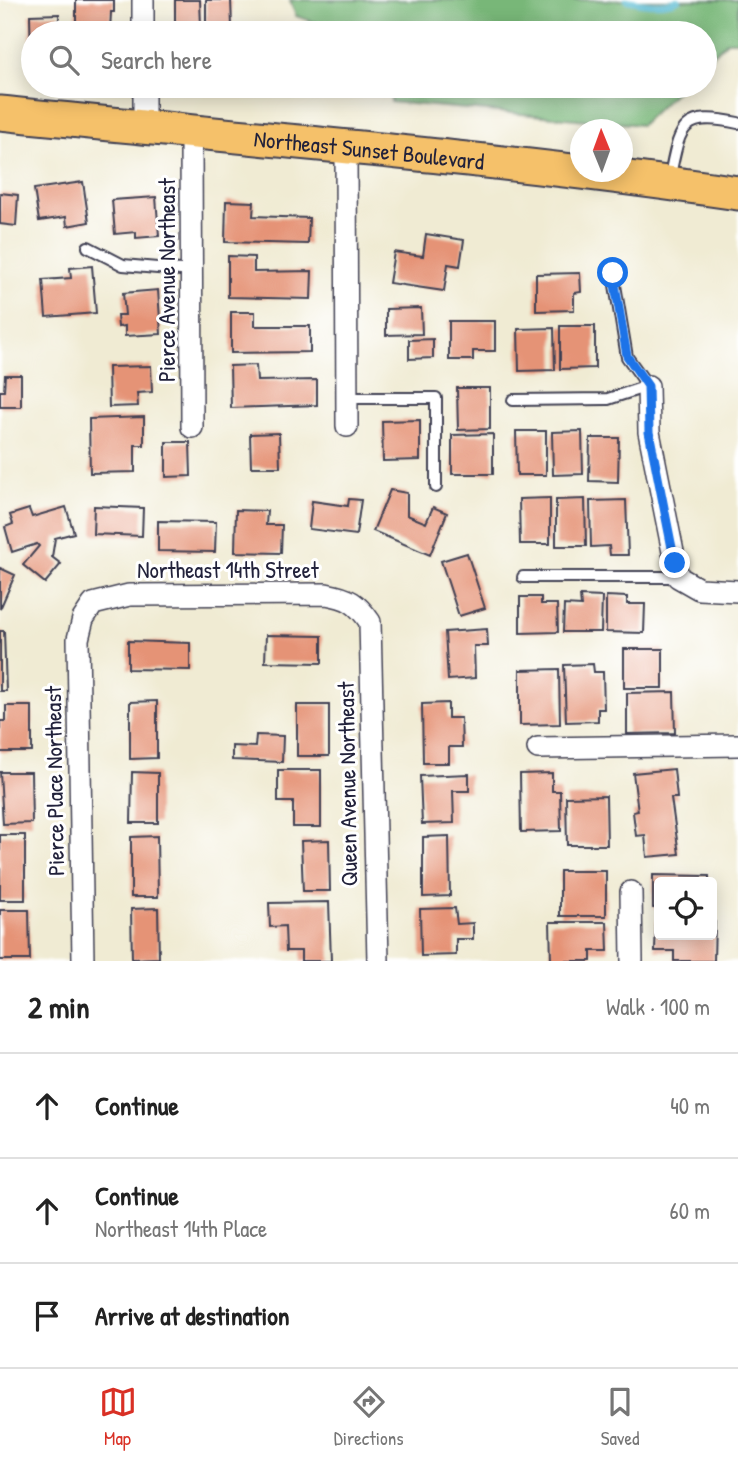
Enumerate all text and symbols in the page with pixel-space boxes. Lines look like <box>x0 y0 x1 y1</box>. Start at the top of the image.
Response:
search box <box>21 21 717 98</box>
icon: search <box>45 41 83 79</box>
text: Search here <box>101 42 212 77</box>
north arrow <box>570 119 633 182</box>
street label: Northeast Sunset Boulevard <box>253 122 486 176</box>
street label: Pierce Avenue Northeast <box>151 177 182 382</box>
route start <box>597 257 628 288</box>
route end <box>659 547 690 578</box>
street label: Northeast 14th Street <box>137 554 320 585</box>
street label: Queen Avenue Northeast <box>330 680 364 887</box>
street label: Pierce Place Northeast <box>37 685 71 876</box>
map controls <box>654 877 717 940</box>
button: locate <box>654 877 717 940</box>
text: 2 min <box>28 987 90 1027</box>
text: Walk · 100 m <box>606 991 710 1022</box>
icon: ahead <box>28 1087 66 1125</box>
text: Continue <box>95 1088 179 1123</box>
text: 40 m <box>670 1090 710 1121</box>
text: Continue <box>95 1178 179 1213</box>
icon: ahead <box>28 1192 66 1230</box>
text: 60 m <box>670 1195 710 1226</box>
text: Northeast 14th Place <box>95 1213 267 1244</box>
icon: arrive <box>28 1297 66 1335</box>
text: Arrive at destination <box>95 1298 290 1333</box>
tab: Map <box>99 1383 137 1451</box>
tab: Directions <box>334 1383 404 1451</box>
tab: Saved <box>601 1383 639 1451</box>

